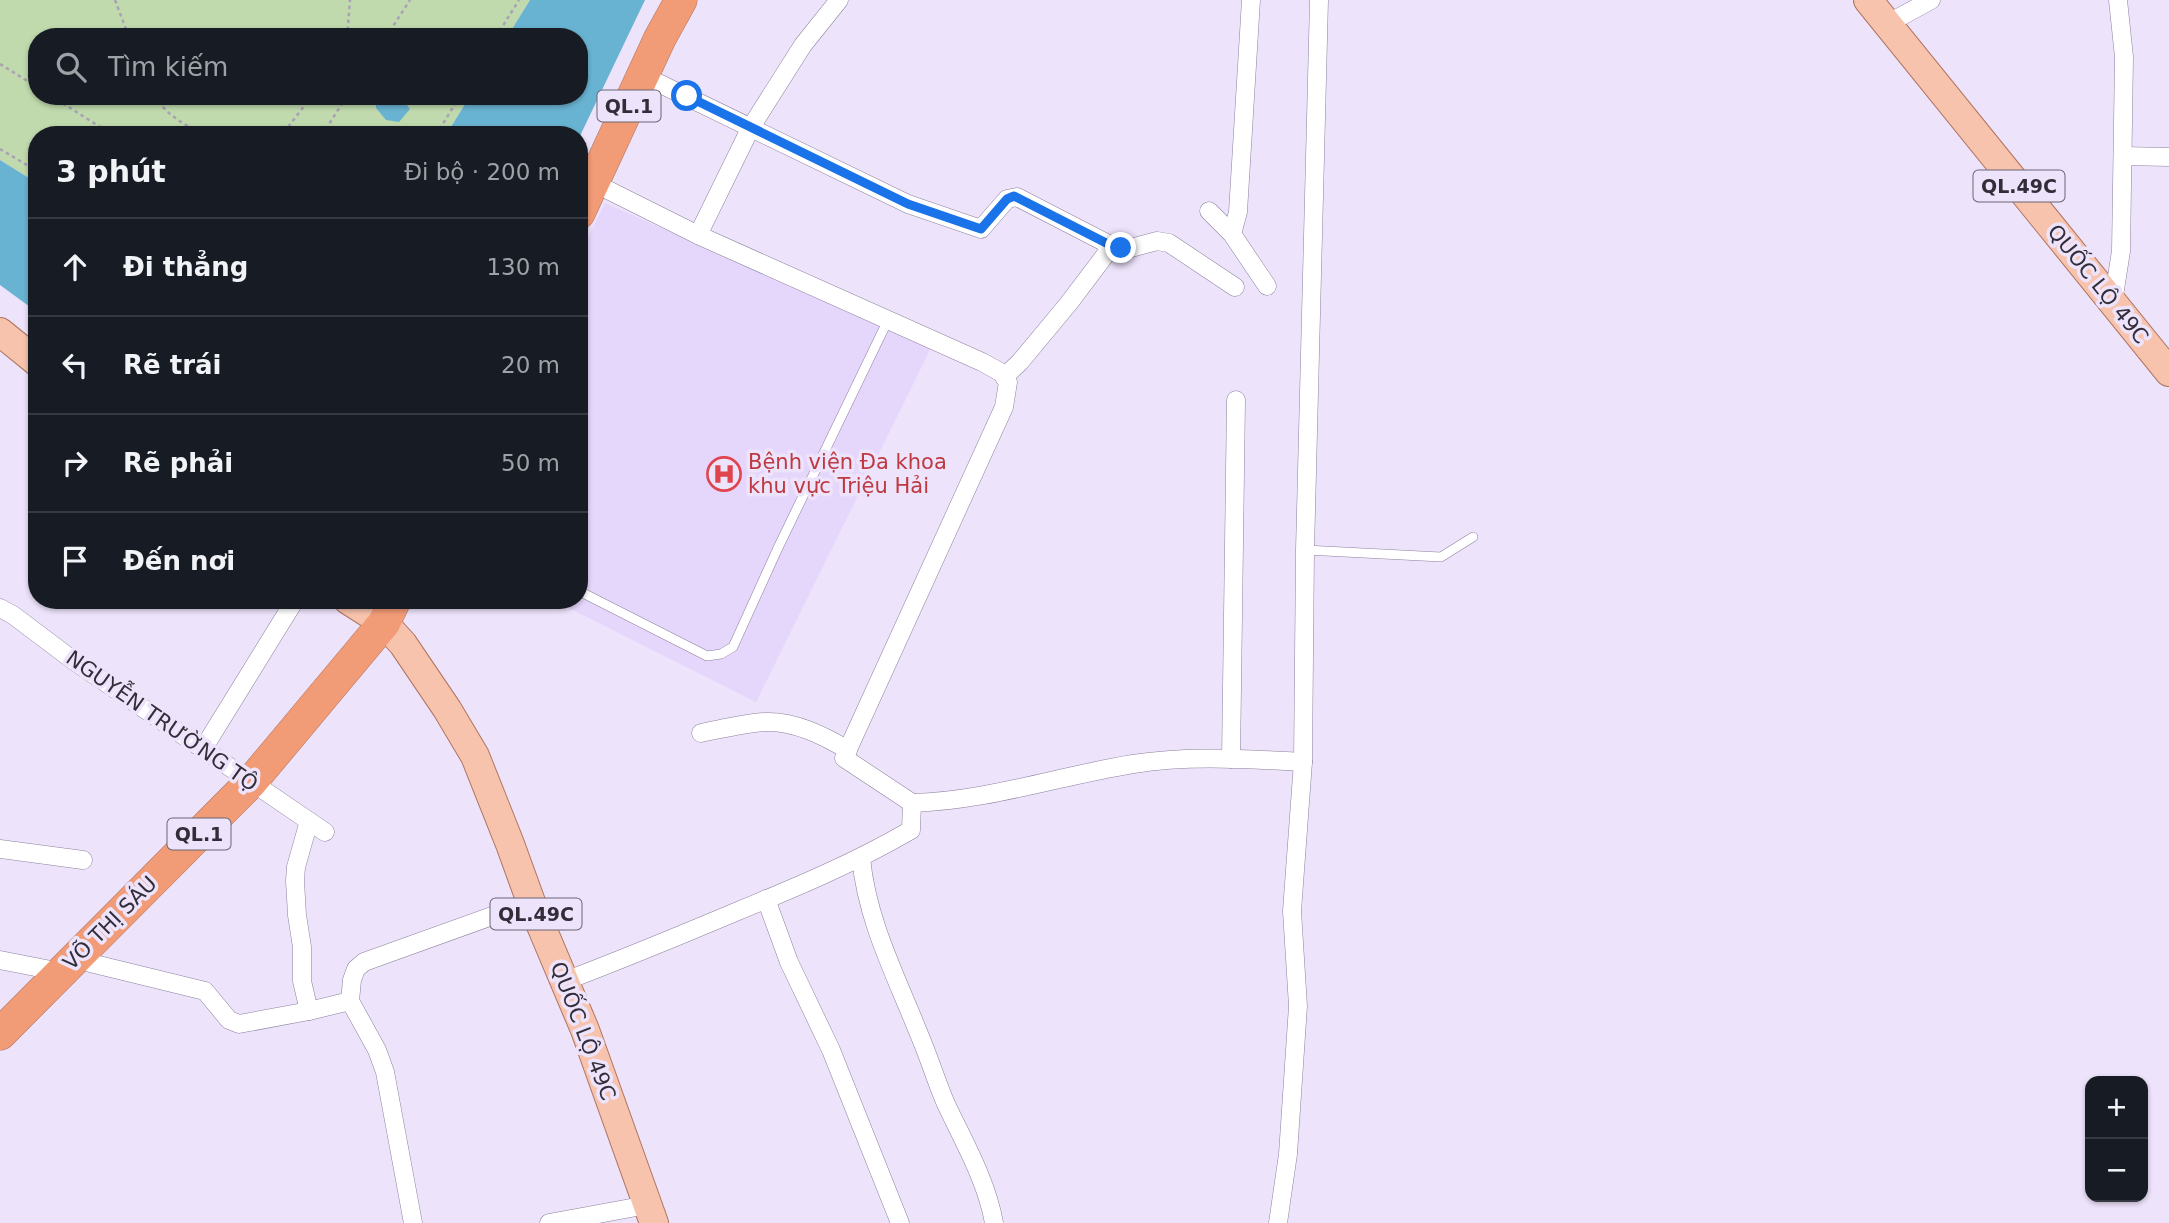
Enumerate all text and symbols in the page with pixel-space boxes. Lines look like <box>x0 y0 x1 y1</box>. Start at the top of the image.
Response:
search box <box>28 28 588 105</box>
icon: search <box>52 48 90 86</box>
text: Tìm kiếm <box>108 52 228 82</box>
route start <box>671 80 702 111</box>
road number: QL.1 <box>598 90 660 122</box>
text: 3 phút <box>56 154 166 189</box>
text: Đi bộ · 200 m <box>404 159 560 185</box>
road number: QL.49C <box>1974 170 2064 202</box>
street label: QUỐC LỘ 49C <box>2043 217 2156 348</box>
route end <box>1105 232 1136 263</box>
icon: ahead <box>56 248 94 286</box>
text: Đi thẳng <box>123 252 248 282</box>
text: 130 m <box>486 254 560 280</box>
icon: left <box>56 346 94 384</box>
text: Rẽ trái <box>123 350 221 380</box>
text: 20 m <box>501 352 560 378</box>
icon: right <box>56 444 94 482</box>
text: Rẽ phải <box>123 448 233 478</box>
text: 50 m <box>501 450 560 476</box>
place label: Bệnh viện Đa khoa khu vực Triệu Hải <box>748 450 947 498</box>
hospital icon: Bệnh viện Đa khoa khu vực Triệu Hải <box>705 455 743 493</box>
icon: arrive <box>56 542 94 580</box>
text: Đến nơi <box>123 546 235 576</box>
street label: NGUYỄN TRƯỜNG TỘ <box>62 642 265 796</box>
road number: QL.1 <box>168 818 230 849</box>
street label: VÕ THỊ SÁU <box>57 870 162 975</box>
road number: QL.49C <box>490 898 582 930</box>
street label: QUỐC LỘ 49C <box>546 957 624 1103</box>
map controls <box>2085 1076 2148 1202</box>
button: + <box>2085 1076 2148 1139</box>
button: − <box>2085 1139 2148 1202</box>

